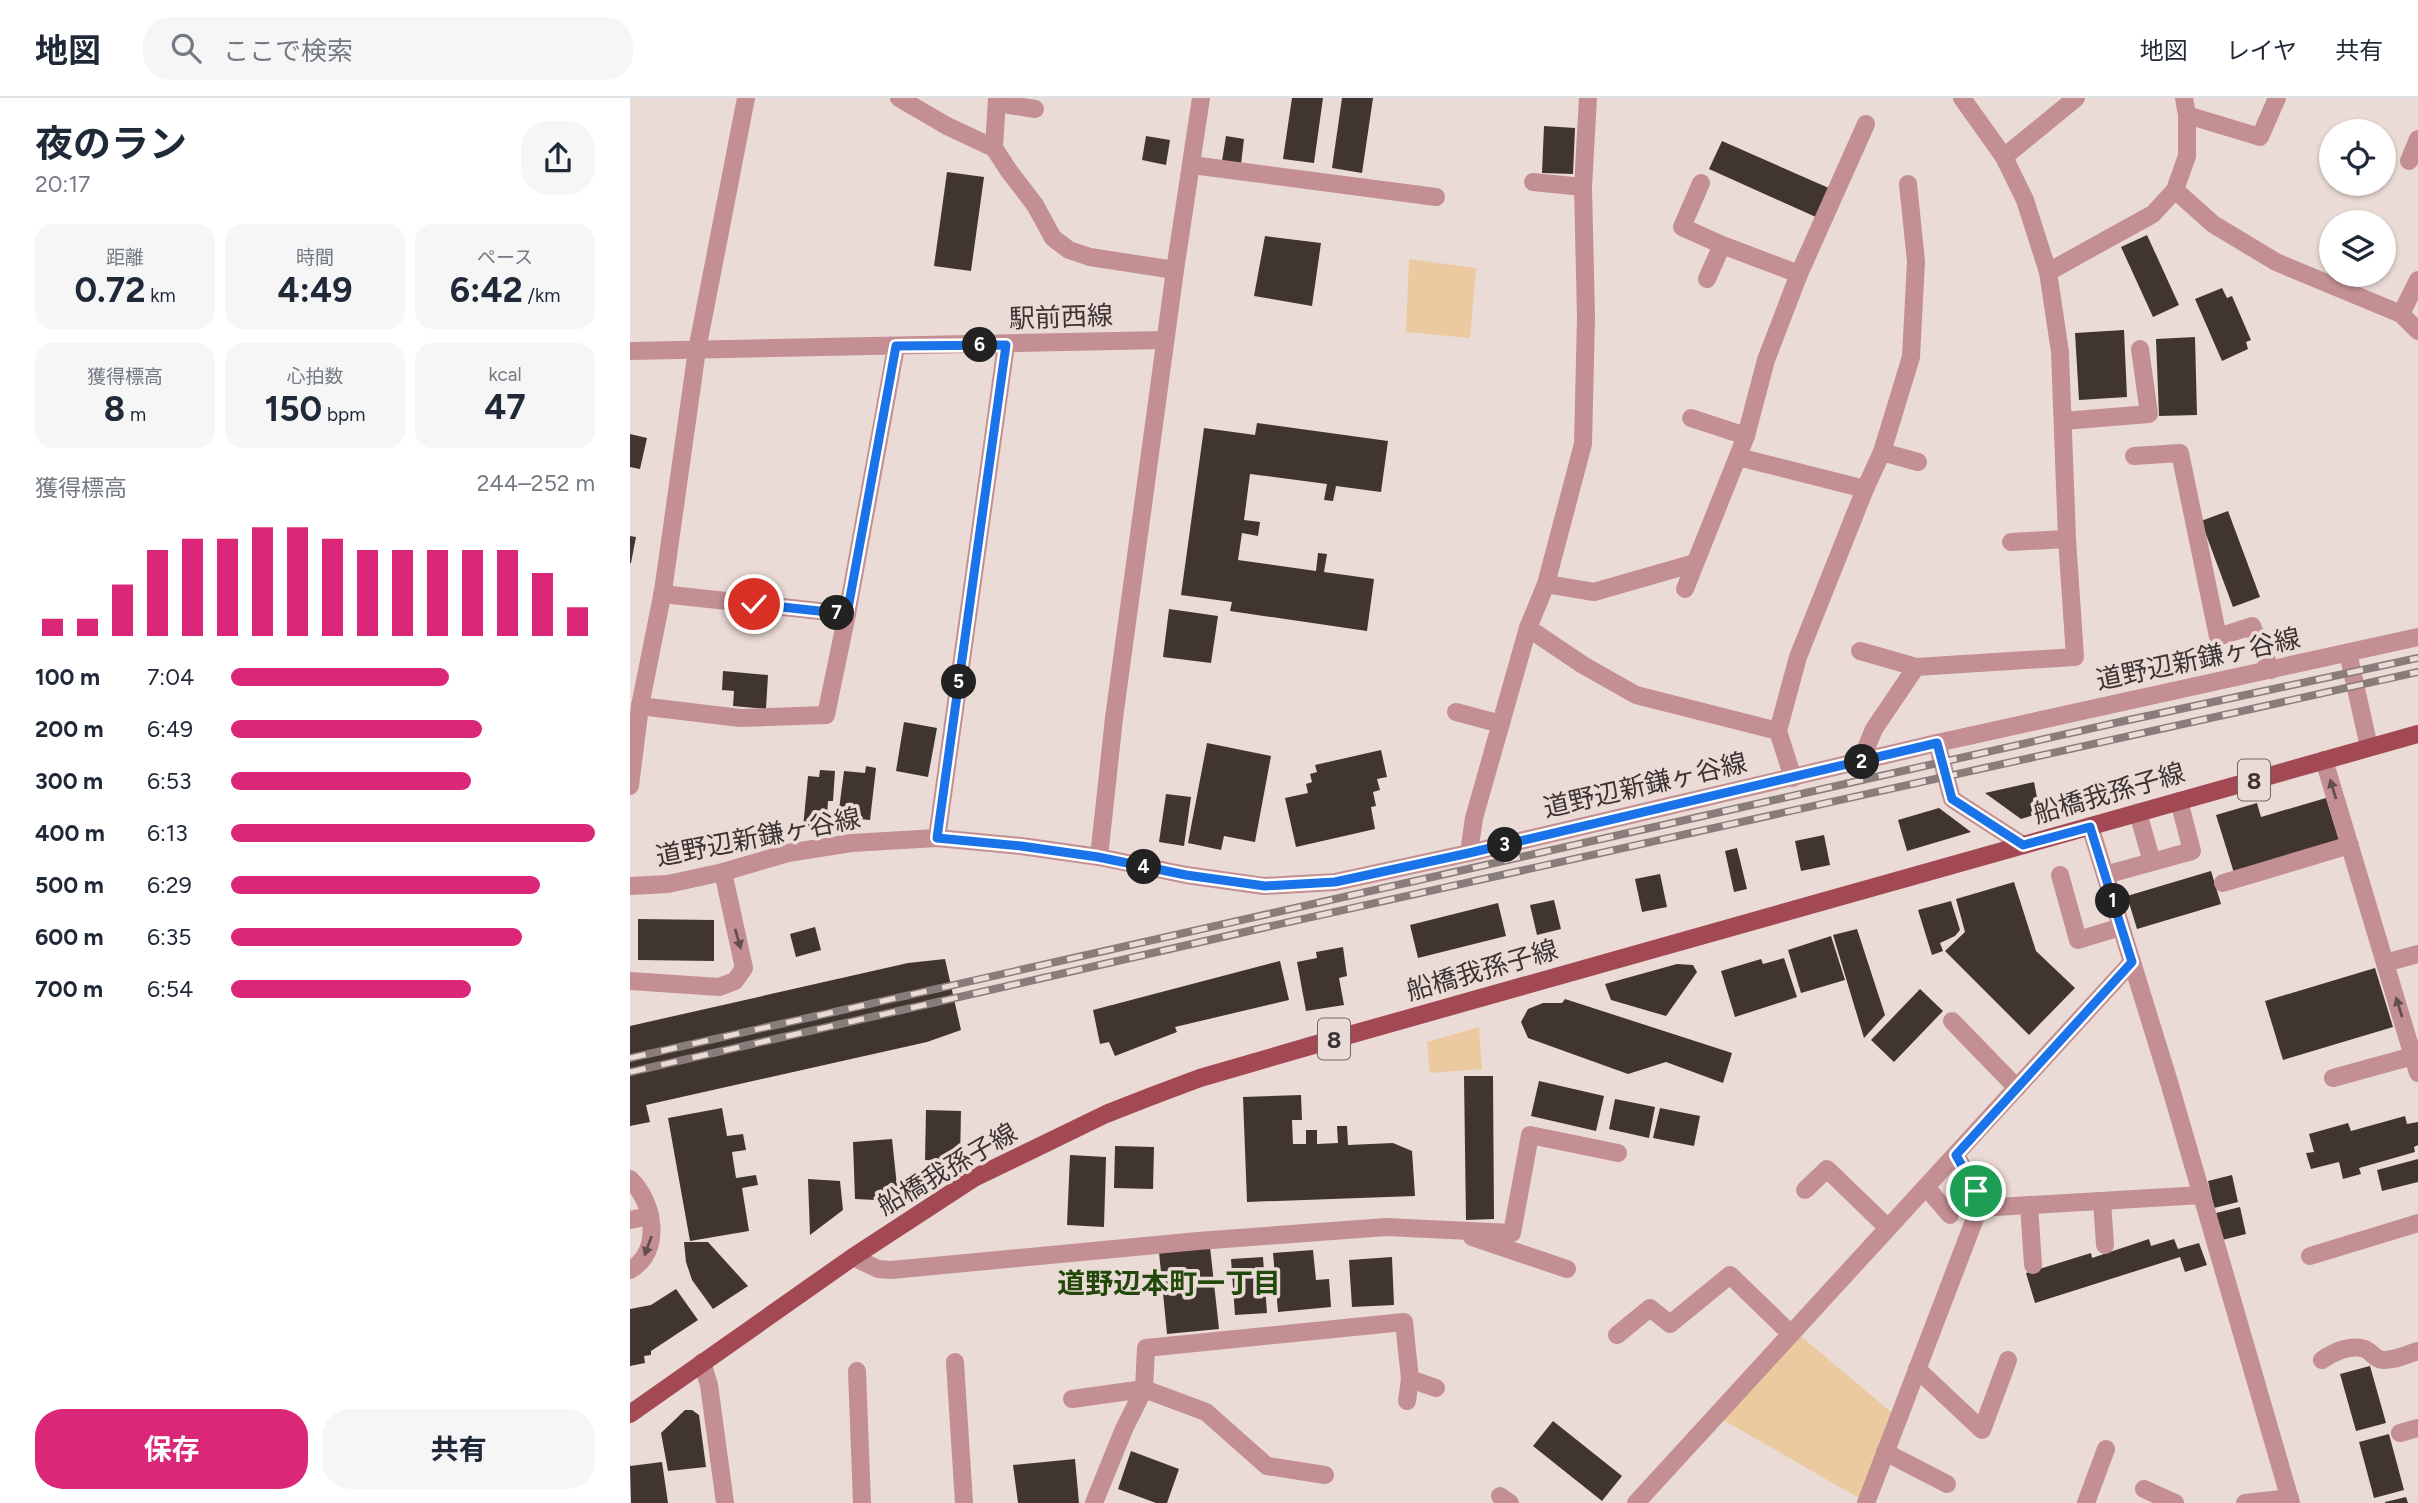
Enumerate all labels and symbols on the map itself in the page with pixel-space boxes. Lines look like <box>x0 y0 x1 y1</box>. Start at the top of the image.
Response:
street label: 駅前西線 <box>1008 299 1114 335</box>
pin: 6 <box>962 328 998 362</box>
pin <box>724 574 784 634</box>
pin: 7 <box>820 596 854 630</box>
street label: 道野辺新鎌ヶ谷線 <box>2093 622 2303 696</box>
pin: 5 <box>942 664 976 700</box>
pin: 2 <box>1844 744 1880 780</box>
street label: 道野辺新鎌ヶ谷線 <box>1540 746 1750 824</box>
street label: 船橋我孫子線 <box>2030 756 2188 830</box>
road number: 8 <box>2238 760 2270 800</box>
one-way arrow <box>2328 778 2338 799</box>
street label: 道野辺新鎌ヶ谷線 <box>653 801 863 873</box>
pin: 3 <box>1488 828 1522 862</box>
pin: 4 <box>1126 850 1162 884</box>
pin: 1 <box>2096 884 2130 918</box>
one-way arrow <box>733 928 744 950</box>
street label: 船橋我孫子線 <box>1403 933 1561 1007</box>
one-way arrow <box>2393 996 2403 1017</box>
road number: 8 <box>1318 1018 1350 1059</box>
street label: 船橋我孫子線 <box>871 1116 1023 1222</box>
pin <box>1946 1161 2006 1221</box>
one-way arrow <box>642 1236 653 1257</box>
district label: 道野辺本町一丁目 <box>1057 1266 1281 1300</box>

